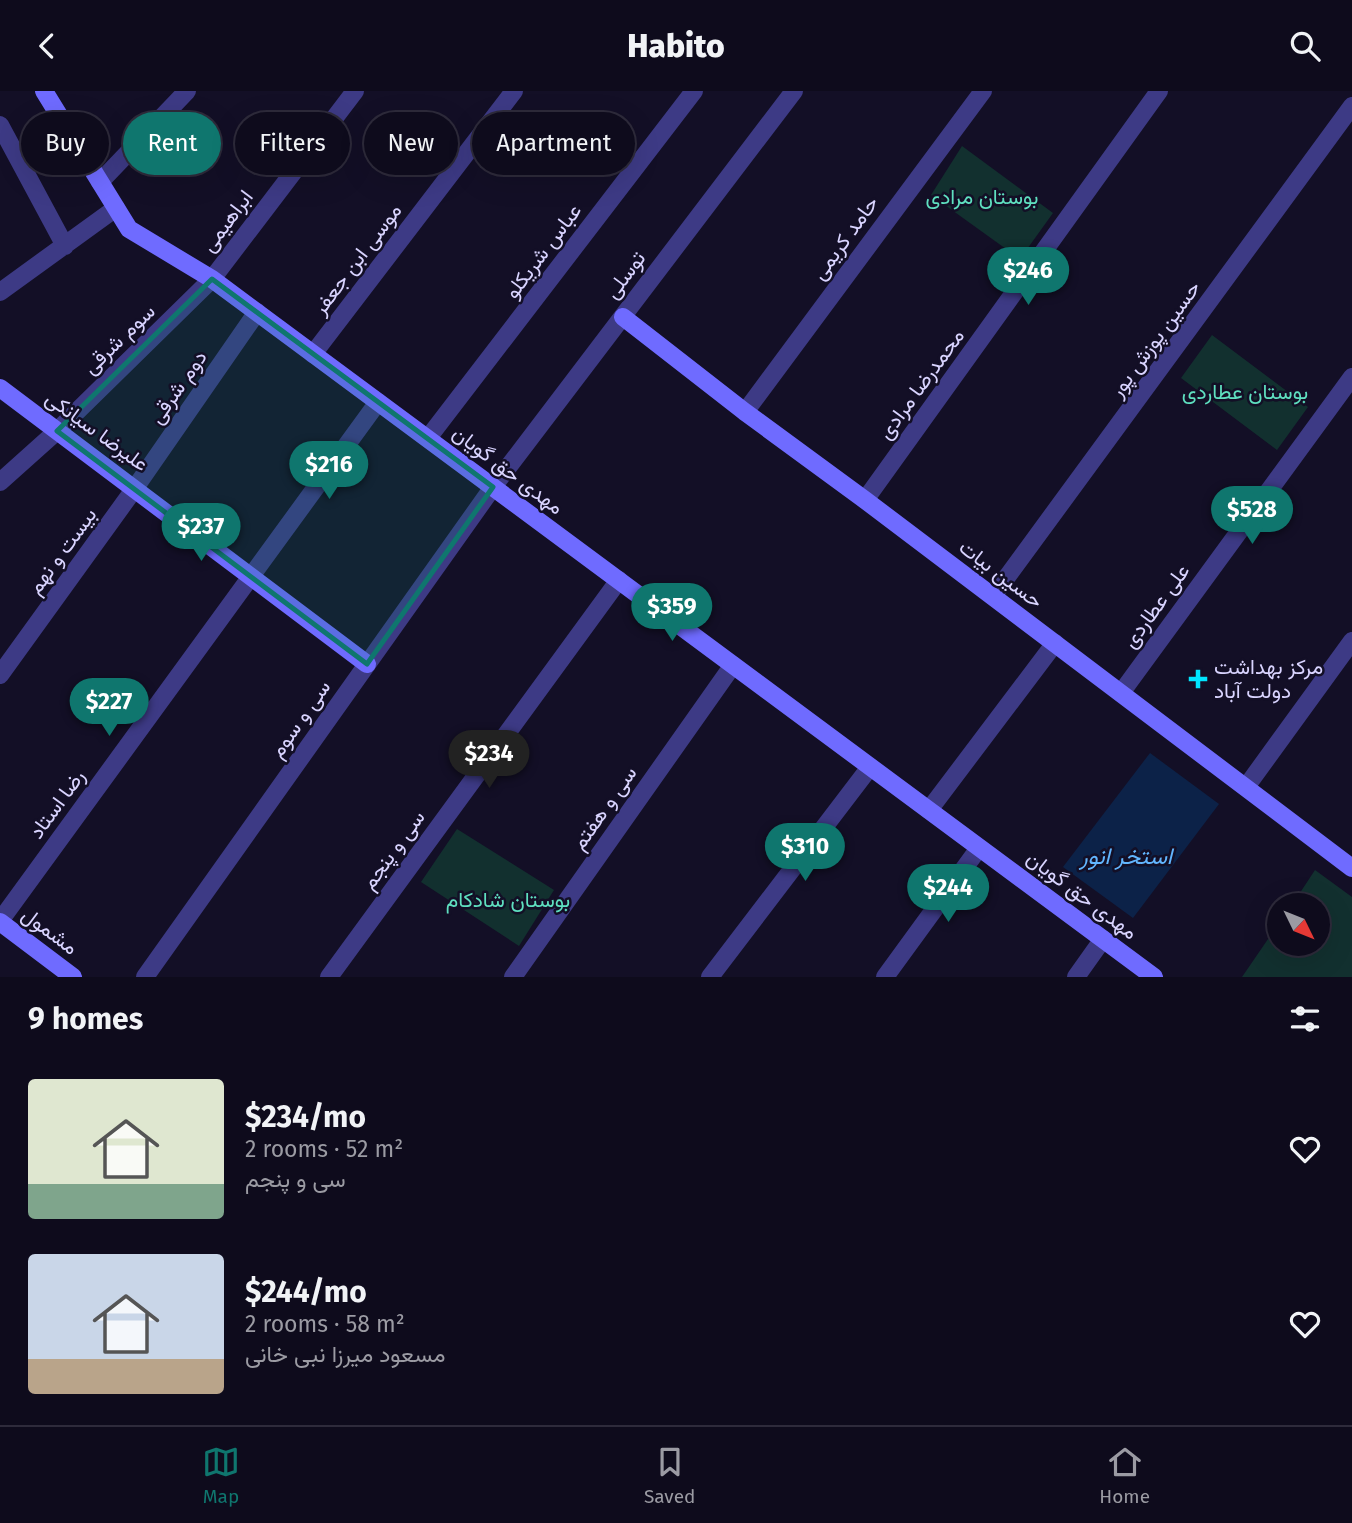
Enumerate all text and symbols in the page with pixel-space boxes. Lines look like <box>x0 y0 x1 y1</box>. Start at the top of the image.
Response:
icon: back <box>28 27 66 65</box>
text: Habito <box>627 27 725 65</box>
icon: search <box>1286 27 1324 65</box>
chip: Buy <box>21 112 109 175</box>
chip: Rent <box>123 112 221 175</box>
chip: Filters <box>235 112 350 175</box>
chip: New <box>364 112 458 175</box>
chip: Apartment <box>472 112 635 175</box>
park label: بوستان مرادی <box>925 184 1039 210</box>
street label: ابراهیمی <box>195 185 259 257</box>
street label: حامد کریمی <box>806 191 884 285</box>
street label: موسی ابن جعفر <box>306 198 407 321</box>
street label: عباس شریکلو <box>499 198 587 304</box>
street label: توسلی <box>599 246 651 304</box>
pin: $246 <box>987 247 1069 307</box>
text: $246 <box>1003 256 1053 284</box>
street label: حسین پوزش پور <box>1103 276 1207 404</box>
street label: سوم شرقی <box>77 298 161 380</box>
street label: محمدرضا مرادی <box>872 324 970 444</box>
street label: دوم شرقی <box>143 345 214 429</box>
park label: بوستان عطاردی <box>1182 379 1308 405</box>
street label: علیرضا سیانکی <box>40 385 154 477</box>
street label: مهدی حق گویان <box>447 420 569 520</box>
pin: $216 <box>288 441 370 501</box>
text: $216 <box>305 450 353 478</box>
pin: $528 <box>1211 487 1293 546</box>
text: $528 <box>1227 495 1277 523</box>
street label: بیست و نهم <box>22 502 103 600</box>
pin: $237 <box>160 503 242 563</box>
text: $237 <box>178 512 224 540</box>
street label: حسین بیات <box>954 534 1048 614</box>
street label: علی عطاردی <box>1117 559 1195 653</box>
pin: $359 <box>631 583 713 643</box>
text: $359 <box>647 592 697 620</box>
place label: مرکز بهداشت دولت آباد <box>1214 654 1323 704</box>
marker: مرکز بهداشت دولت آباد <box>1188 669 1208 689</box>
street label: سی و سوم <box>264 675 337 764</box>
pin: $227 <box>68 679 150 738</box>
text: $227 <box>86 687 132 715</box>
pin: $234 <box>448 731 530 790</box>
text: $234 <box>464 739 514 767</box>
street label: سی و هفتم <box>566 761 643 856</box>
street label: رضا استاد <box>23 764 91 844</box>
street label: سی و پنجم <box>355 805 431 895</box>
pin: $310 <box>764 823 846 883</box>
text: $310 <box>781 832 829 860</box>
water label: استخر انور <box>1078 842 1175 871</box>
street label: مهدی حق گویان <box>1021 845 1143 945</box>
pin: $244 <box>907 865 989 924</box>
text: $244 <box>923 873 973 901</box>
park label: بوستان شادکام <box>446 887 570 914</box>
north arrow <box>1267 893 1330 955</box>
map controls <box>1267 893 1330 956</box>
street label: مشمول <box>17 901 83 961</box>
icon: filters <box>1286 1000 1324 1038</box>
text: 9 homes <box>28 1001 143 1037</box>
text: $234/mo <box>245 1099 366 1135</box>
icon: home <box>84 1107 168 1191</box>
icon: heart <box>1286 1130 1324 1168</box>
text: 2 rooms · 52 m² <box>245 1135 403 1163</box>
text: سی و پنجم <box>245 1165 346 1193</box>
text: $244/mo <box>245 1274 367 1310</box>
icon: home <box>84 1282 168 1366</box>
icon: heart <box>1286 1305 1324 1343</box>
text: 2 rooms · 58 m² <box>245 1310 405 1338</box>
text: مسعود میرزا نبی خانی <box>245 1340 445 1368</box>
tab: Map <box>202 1443 240 1508</box>
tab: Saved <box>644 1443 695 1508</box>
tab: Home <box>1099 1443 1150 1508</box>

